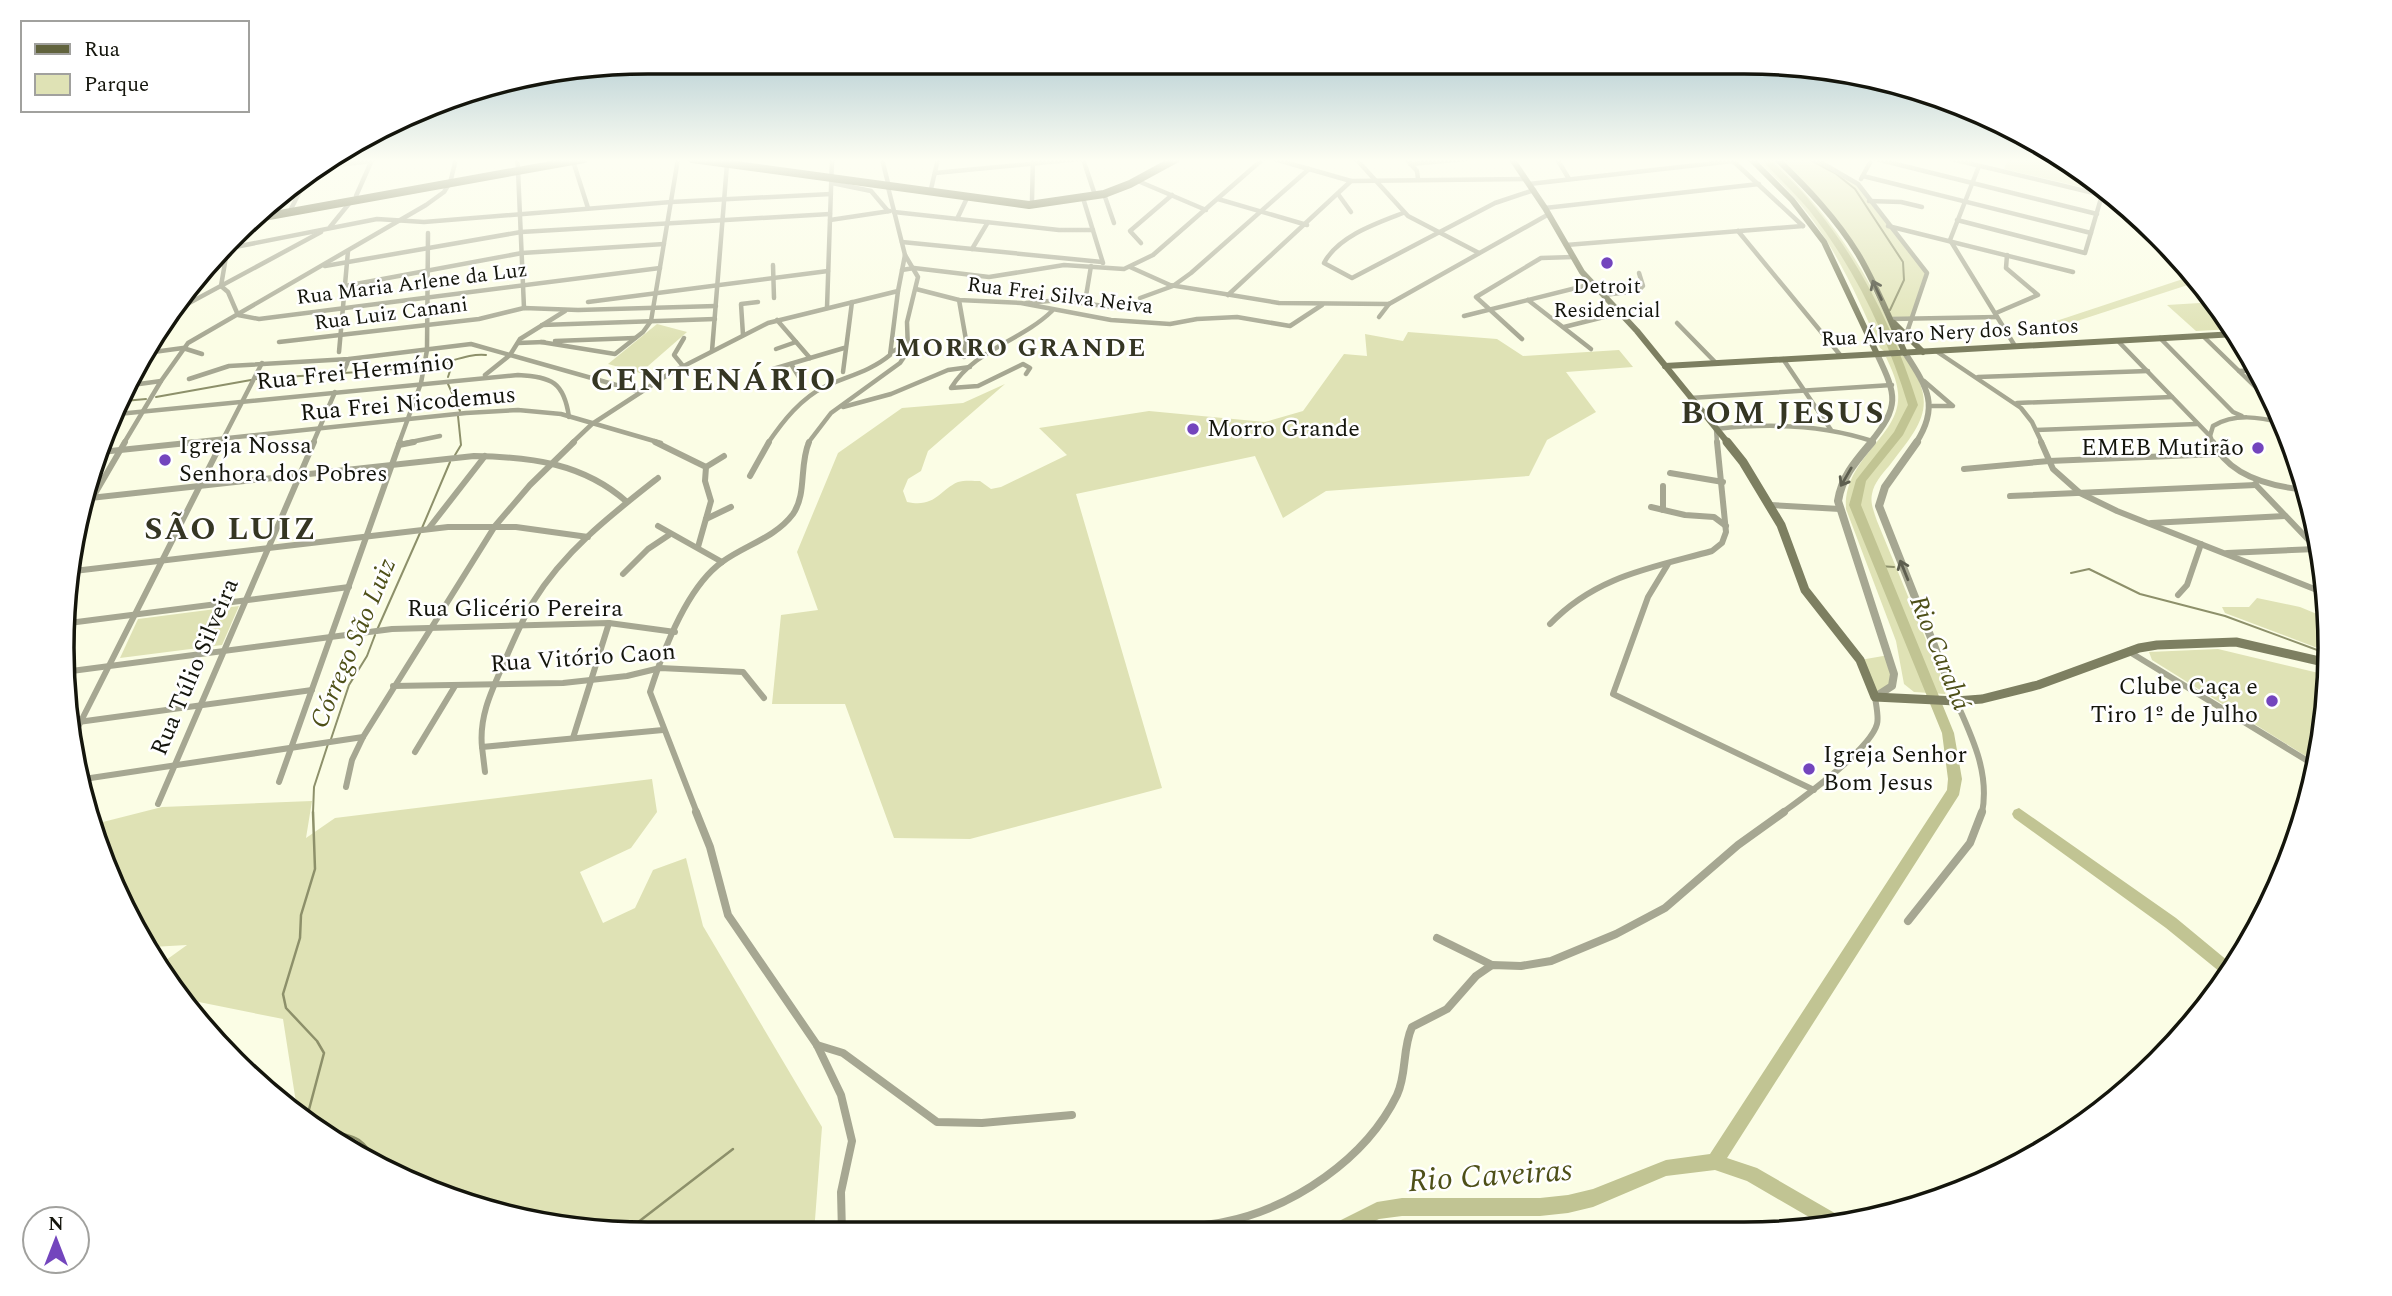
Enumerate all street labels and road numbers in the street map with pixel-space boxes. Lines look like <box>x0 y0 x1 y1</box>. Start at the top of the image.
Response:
street label: Rua Maria Arlene da Luz <box>295 254 529 314</box>
street label: Rua Frei Silva Neiva <box>965 269 1156 323</box>
street label: Rua Luiz Canani <box>312 289 470 339</box>
street label: Rua Álvaro Nery dos Santos <box>1820 310 2080 356</box>
street label: Rua Frei Hermínio <box>254 344 456 400</box>
street label: Rua Frei Nicodemus <box>299 377 517 431</box>
street label: Rua Túlio Silveira <box>141 573 249 761</box>
street label: Rua Glicério Pereira <box>407 591 623 627</box>
street label: Rua Vitório Caon <box>489 634 677 682</box>

